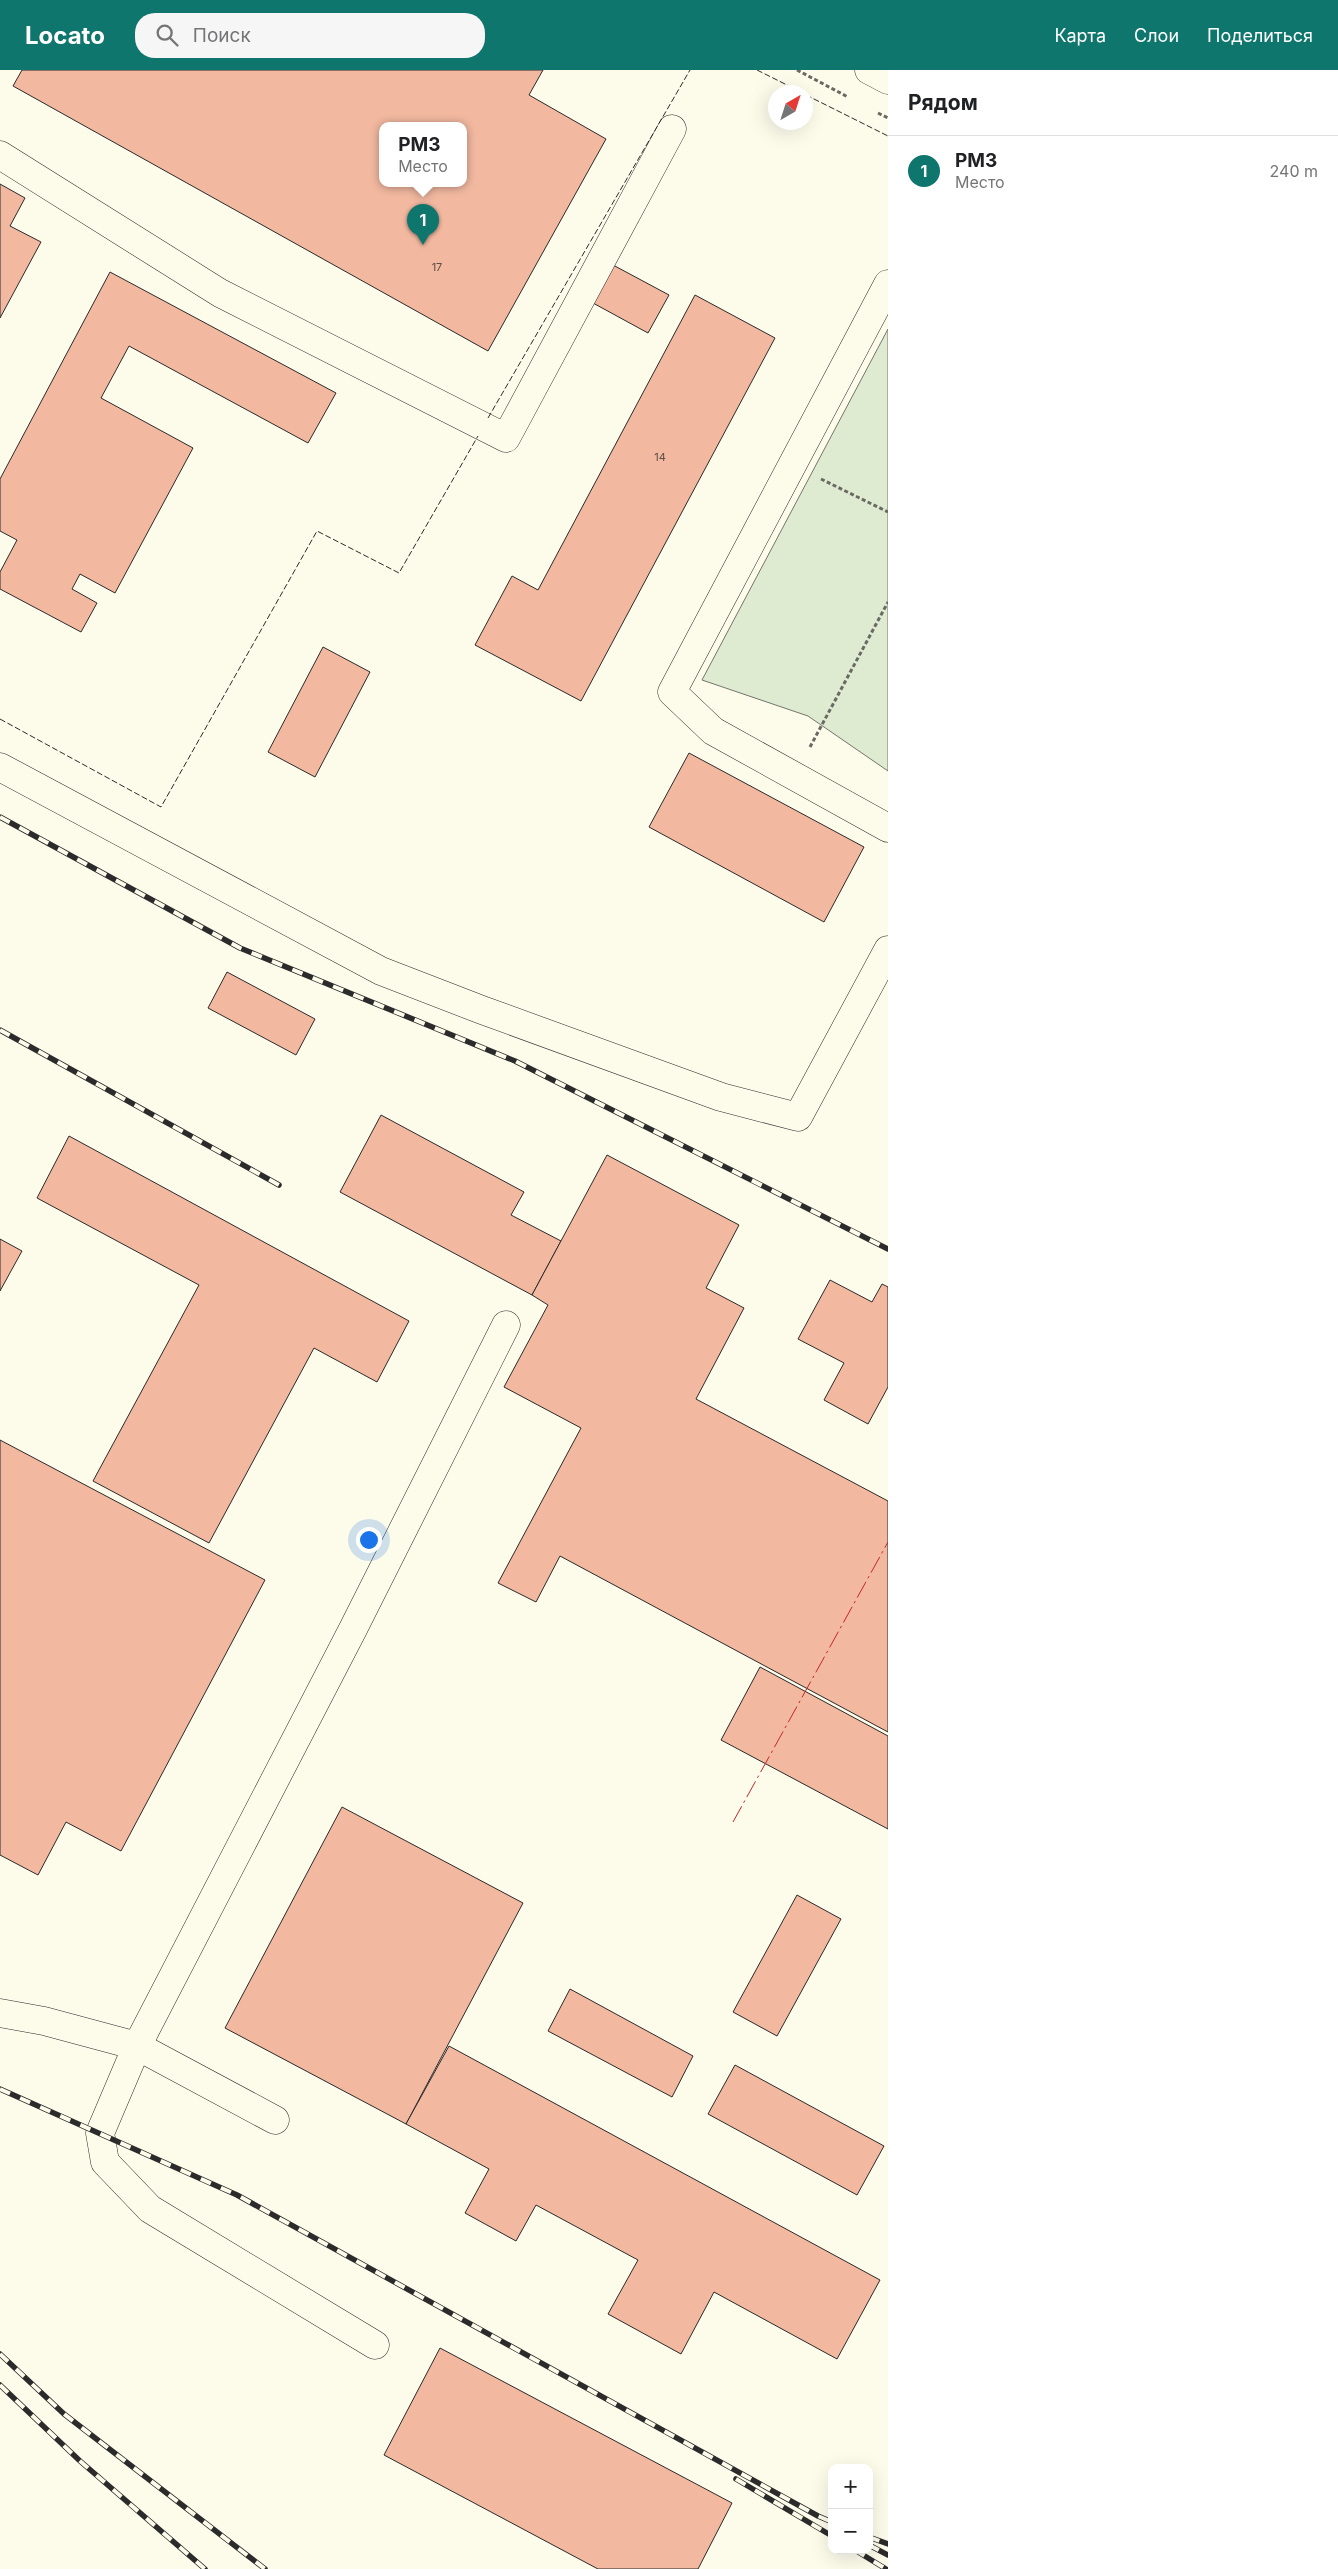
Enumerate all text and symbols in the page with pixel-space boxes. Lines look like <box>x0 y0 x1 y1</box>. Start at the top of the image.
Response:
search box <box>135 13 485 58</box>
text: Locato <box>25 21 105 50</box>
icon: search <box>153 21 181 49</box>
text: Поиск <box>193 24 251 47</box>
text: Карта <box>1054 25 1106 46</box>
text: Слои <box>1134 25 1179 46</box>
text: Поделиться <box>1207 25 1313 46</box>
north arrow <box>768 85 813 130</box>
text: Рядом <box>908 90 978 115</box>
popup <box>379 122 467 187</box>
text: РМЗ <box>398 133 440 156</box>
text: РМЗ <box>955 149 997 172</box>
text: Место <box>398 156 448 176</box>
text: 1 <box>921 161 927 181</box>
text: 240 m <box>1270 161 1318 181</box>
text: Место <box>955 172 1005 192</box>
pin: 1 <box>407 204 439 245</box>
house number: 17 <box>432 260 442 274</box>
house number: 14 <box>654 450 666 464</box>
your location <box>356 1527 382 1553</box>
map controls <box>828 2464 873 2554</box>
button: + <box>828 2464 873 2509</box>
button: − <box>828 2509 873 2554</box>

